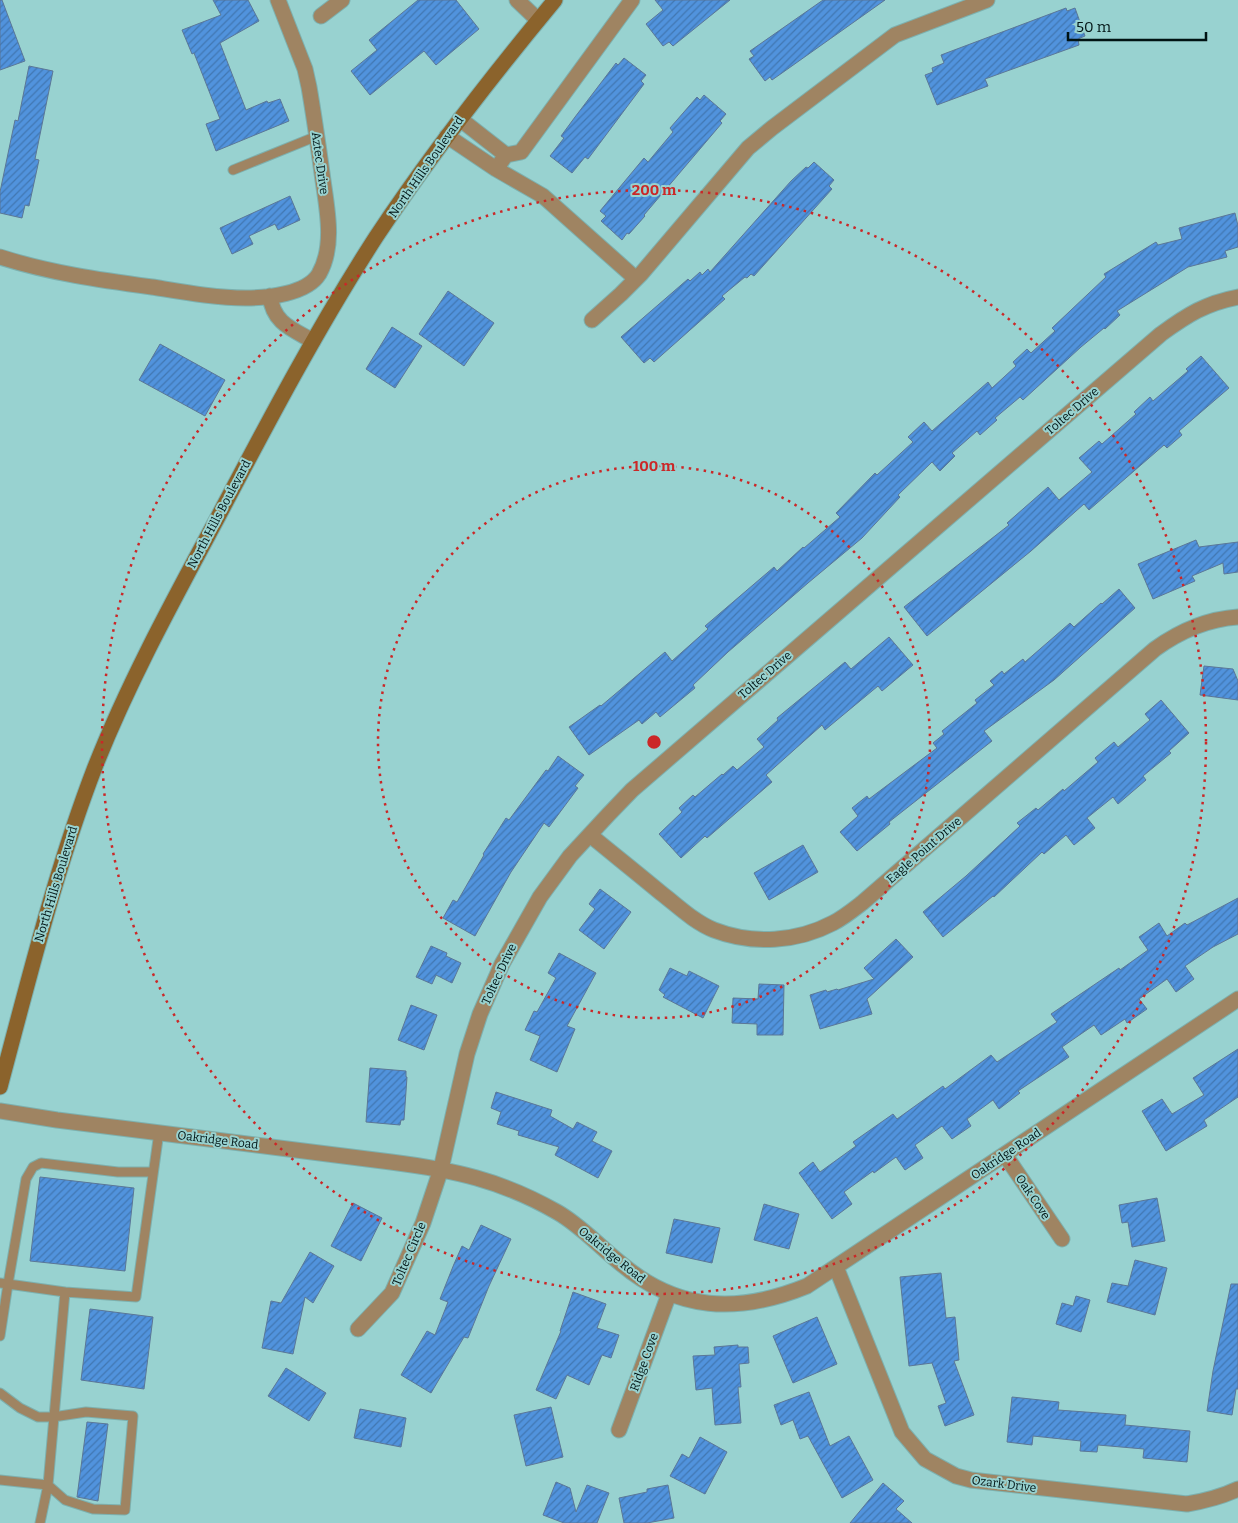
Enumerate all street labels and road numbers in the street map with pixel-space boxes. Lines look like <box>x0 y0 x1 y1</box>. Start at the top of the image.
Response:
street label: North Hills Boulevard <box>386 114 466 220</box>
street label: Aztec Drive <box>309 131 331 195</box>
street label: Toltec Drive <box>1043 384 1101 438</box>
street label: North Hills Boulevard <box>185 458 253 570</box>
street label: Toltec Drive <box>736 648 794 702</box>
street label: Eagle Point Drive <box>884 814 964 886</box>
street label: North Hills Boulevard <box>32 824 80 944</box>
street label: Toltec Drive <box>479 941 519 1007</box>
street label: Oakridge Road <box>968 1125 1044 1183</box>
street label: Oakridge Road <box>177 1128 259 1152</box>
street label: Oak Cove <box>1013 1172 1053 1222</box>
street label: Toltec Circle <box>389 1220 429 1288</box>
street label: Oakridge Road <box>576 1224 648 1286</box>
street label: Ridge Cove <box>627 1331 661 1393</box>
street label: Ozark Drive <box>971 1473 1037 1495</box>

